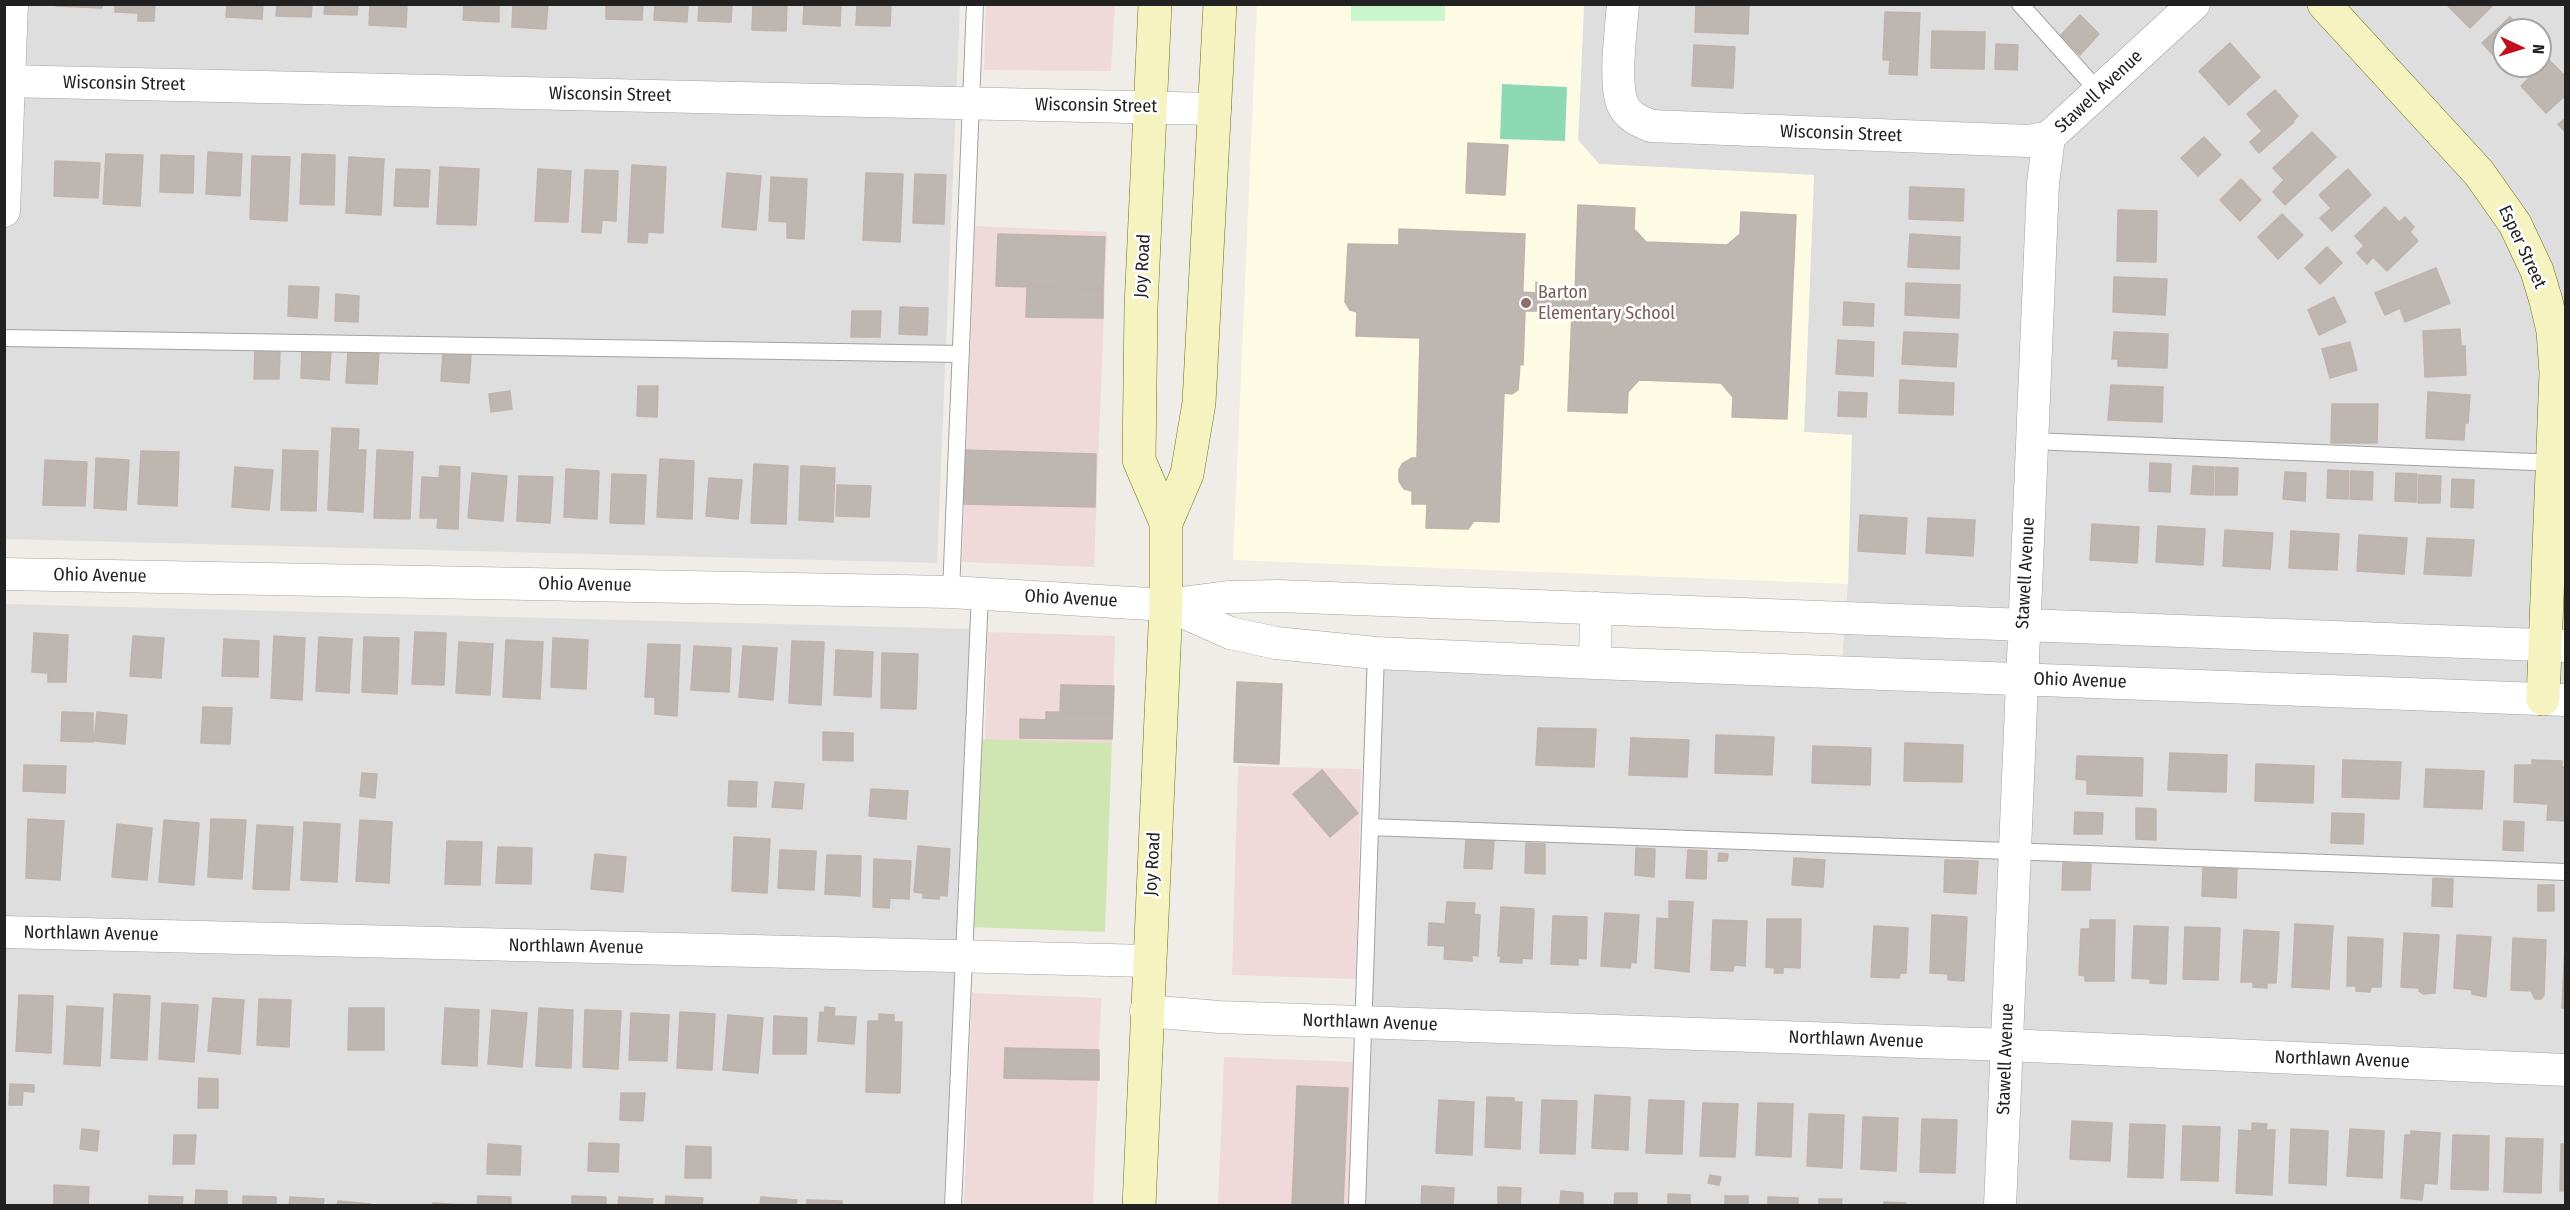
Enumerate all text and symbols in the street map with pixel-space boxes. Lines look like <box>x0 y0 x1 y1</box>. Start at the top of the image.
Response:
north arrow <box>2492 18 2552 78</box>
text: N <box>2529 44 2548 55</box>
street label: Stawell Avenue <box>2051 46 2147 138</box>
street label: Wisconsin Street <box>63 72 185 96</box>
street label: Wisconsin Street <box>549 83 671 107</box>
street label: Wisconsin Street <box>1035 94 1157 118</box>
street label: Wisconsin Street <box>1780 121 1902 147</box>
street label: Esper Street <box>2493 202 2551 292</box>
street label: Joy Road <box>1131 234 1155 298</box>
place label: Barton Elementary School <box>1538 282 1675 324</box>
marker: Barton Elementary School <box>1519 296 1533 310</box>
street label: Stawell Avenue <box>2012 517 2040 629</box>
street label: Ohio Avenue <box>53 564 147 588</box>
street label: Ohio Avenue <box>538 573 632 597</box>
street label: Ohio Avenue <box>1024 586 1118 612</box>
street label: Ohio Avenue <box>2033 669 2127 693</box>
street label: Joy Road <box>1141 832 1165 896</box>
street label: Northlawn Avenue <box>23 922 159 946</box>
street label: Northlawn Avenue <box>508 935 644 959</box>
street label: Stawell Avenue <box>1993 1003 2019 1115</box>
street label: Northlawn Avenue <box>1302 1010 1438 1036</box>
street label: Northlawn Avenue <box>1788 1027 1924 1053</box>
street label: Northlawn Avenue <box>2274 1047 2410 1073</box>

